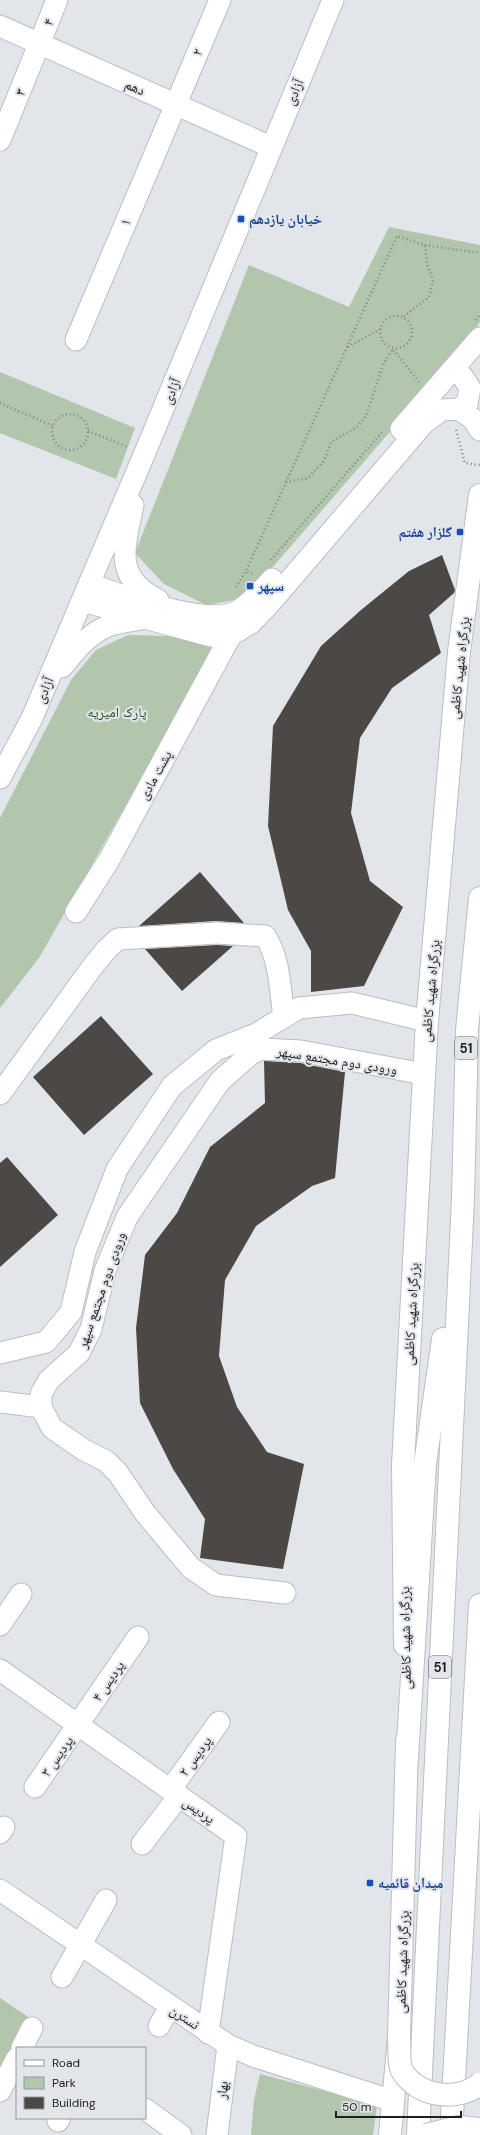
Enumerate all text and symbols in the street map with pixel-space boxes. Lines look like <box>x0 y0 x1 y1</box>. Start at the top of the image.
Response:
street label: ۴ <box>38 16 58 28</box>
street label: ۲ <box>187 45 207 59</box>
street label: دهم <box>122 75 148 100</box>
street label: آزادی <box>281 76 308 108</box>
street label: ۳ <box>10 86 30 98</box>
place label: خیابان یازدهم <box>249 210 322 229</box>
marker: خیابان یازدهم <box>236 214 246 224</box>
street label: ۱ <box>115 216 135 228</box>
street label: آزادی <box>158 375 184 407</box>
place label: گلزار هفتم <box>398 523 452 542</box>
marker: گلزار هفتم <box>455 527 465 537</box>
place label: سپهر <box>257 577 284 595</box>
marker: سپهر <box>245 581 255 591</box>
street label: بزرگراه شهید کاظمی <box>445 616 473 720</box>
street label: آزادی <box>31 674 58 706</box>
park label: پارک امیریه <box>87 703 147 721</box>
street label: پشت مادی <box>134 747 176 803</box>
street label: بزرگراه شهید کاظمی <box>417 939 443 1043</box>
road number: 51 <box>455 1037 477 1059</box>
street label: ورودی دوم مجتمع سپهر <box>274 1041 399 1079</box>
street label: ورودی دوم مجتمع سپهر <box>72 1229 130 1352</box>
street label: بزرگراه شهید کاظمی <box>399 1262 423 1366</box>
street label: بزرگراه شهید کاظمی <box>395 1586 415 1690</box>
road number: 51 <box>429 1656 451 1678</box>
street label: پردیس ۴ <box>88 1657 128 1705</box>
street label: پردیس ۳ <box>37 1732 78 1780</box>
street label: پردیس ۲ <box>174 1732 216 1780</box>
street label: پردیس <box>179 1793 219 1828</box>
place label: میدان قائمیه <box>378 1874 443 1892</box>
marker: میدان قائمیه <box>365 1878 375 1888</box>
street label: بزرگراه شهید کاظمی <box>391 1910 413 2014</box>
street label: نسترن <box>167 2001 203 2033</box>
legend <box>16 2047 146 2119</box>
text: Road <box>52 2055 80 2071</box>
text: Park <box>52 2075 76 2091</box>
street label: بهار <box>212 2080 232 2101</box>
scale bar <box>336 2093 461 2119</box>
text: Building <box>52 2095 96 2111</box>
text: 50 m <box>342 2099 371 2115</box>

